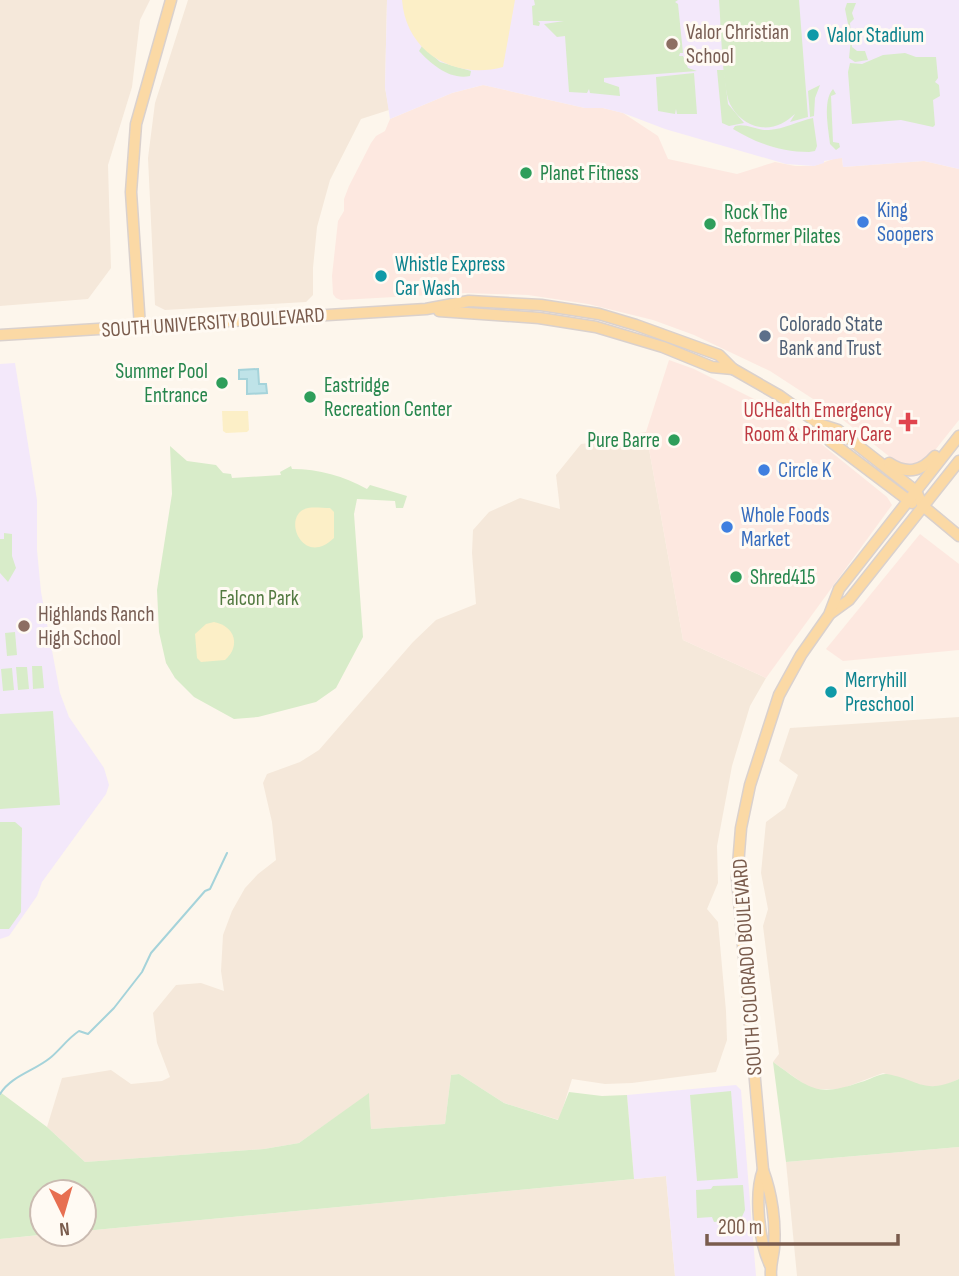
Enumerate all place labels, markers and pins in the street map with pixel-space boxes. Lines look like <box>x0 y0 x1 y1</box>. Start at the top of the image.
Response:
place label: Valor Christian School <box>686 20 789 69</box>
place label: Valor Stadium <box>827 23 924 48</box>
marker: Valor Stadium <box>805 27 821 43</box>
marker: Valor Christian School <box>664 36 680 52</box>
place label: Planet Fitness <box>540 161 639 186</box>
marker: Planet Fitness <box>518 165 534 181</box>
place label: King Soopers <box>877 198 934 247</box>
place label: Rock The Reformer Pilates <box>724 200 841 249</box>
marker: King Soopers <box>855 214 871 230</box>
marker: Rock The Reformer Pilates <box>702 216 718 232</box>
place label: Whistle Express Car Wash <box>395 252 505 301</box>
marker: Whistle Express Car Wash <box>373 268 389 284</box>
place label: Colorado State Bank and Trust <box>779 312 883 361</box>
marker: Colorado State Bank and Trust <box>757 328 773 344</box>
place label: Summer Pool Entrance <box>115 359 208 408</box>
place label: Eastridge Recreation Center <box>324 373 452 422</box>
marker: Summer Pool Entrance <box>214 375 230 391</box>
marker: Eastridge Recreation Center <box>302 389 318 405</box>
place label: UCHealth Emergency Room & Primary Care <box>743 398 892 447</box>
marker: UCHealth Emergency Room & Primary Care <box>898 412 918 432</box>
place label: Pure Barre <box>587 428 660 453</box>
marker: Pure Barre <box>666 432 682 448</box>
place label: Circle K <box>778 458 832 483</box>
marker: Circle K <box>756 462 772 478</box>
place label: Whole Foods Market <box>741 503 829 552</box>
marker: Whole Foods Market <box>719 519 735 535</box>
place label: Shred415 <box>750 565 815 590</box>
marker: Shred415 <box>728 569 744 585</box>
place label: Highlands Ranch High School <box>38 602 154 651</box>
marker: Highlands Ranch High School <box>16 618 32 634</box>
place label: Merryhill Preschool <box>845 668 914 717</box>
marker: Merryhill Preschool <box>823 684 839 700</box>

